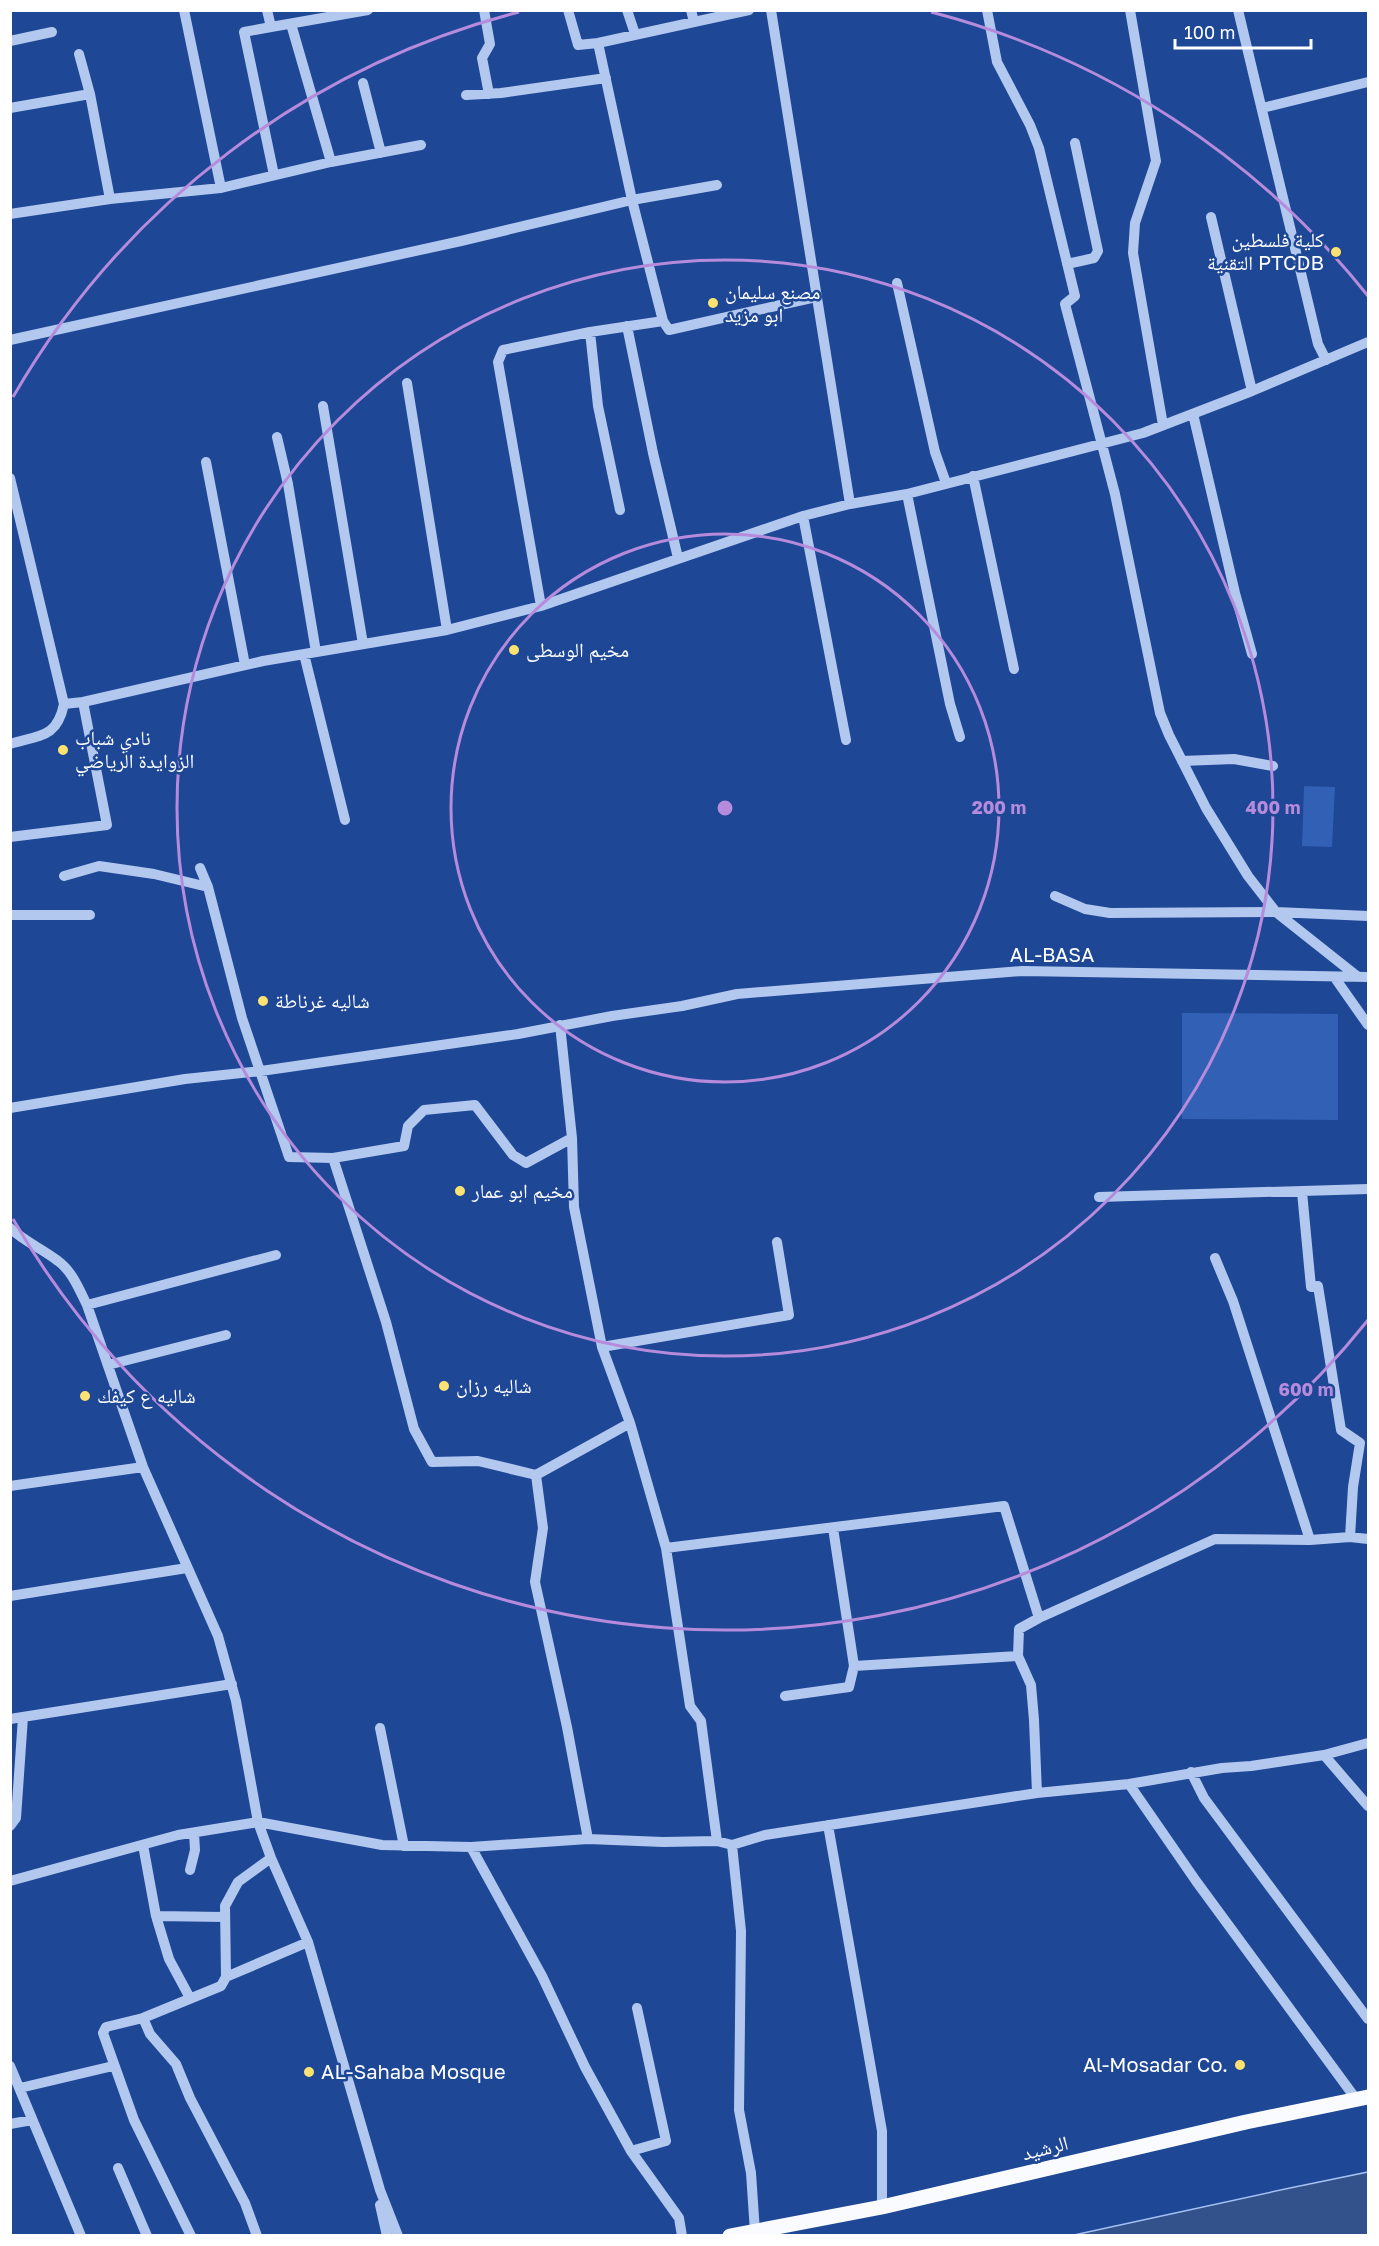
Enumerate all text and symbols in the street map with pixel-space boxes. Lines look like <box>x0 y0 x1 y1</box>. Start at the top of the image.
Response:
scale bar <box>1175 12 1312 50</box>
text: 100 m <box>1184 21 1235 43</box>
place label: كلية فلسطين التقنية PTCDB <box>1207 227 1324 274</box>
marker: كلية فلسطين التقنية PTCDB <box>1329 245 1343 259</box>
place label: مصنع سليمان ابو مزيد <box>725 279 820 327</box>
marker: مصنع سليمان ابو مزيد <box>706 296 720 310</box>
place label: مخيم الوسطى <box>526 637 629 664</box>
marker: مخيم الوسطى <box>507 643 521 657</box>
place label: نادي شباب الزوايدة الرياضي <box>75 725 194 777</box>
marker: نادي شباب الزوايدة الرياضي <box>56 743 70 757</box>
text: 200 m <box>972 796 1026 818</box>
text: 400 m <box>1246 796 1300 818</box>
centre of rings <box>715 798 735 818</box>
street label: AL-BASA <box>1010 942 1094 966</box>
place label: شاليه غرناطة <box>275 988 370 1012</box>
marker: شاليه غرناطة <box>256 994 270 1008</box>
place label: مخيم ابو عمار <box>471 1178 573 1205</box>
marker: مخيم ابو عمار <box>453 1184 467 1198</box>
place label: شاليه رزان <box>456 1373 532 1398</box>
text: 600 m <box>1278 1378 1334 1400</box>
marker: شاليه رزان <box>437 1379 451 1393</box>
place label: شاليه ع كيفك <box>97 1383 196 1409</box>
marker: شاليه ع كيفك <box>78 1389 92 1403</box>
place label: Al-Mosadar Co. <box>1083 2052 1228 2076</box>
marker: Al-Mosadar Co. <box>1233 2058 1247 2072</box>
place label: AL-Sahaba Mosque <box>321 2059 506 2083</box>
marker: AL-Sahaba Mosque <box>302 2065 316 2079</box>
street label: الرشيد <box>1019 2130 1071 2165</box>

